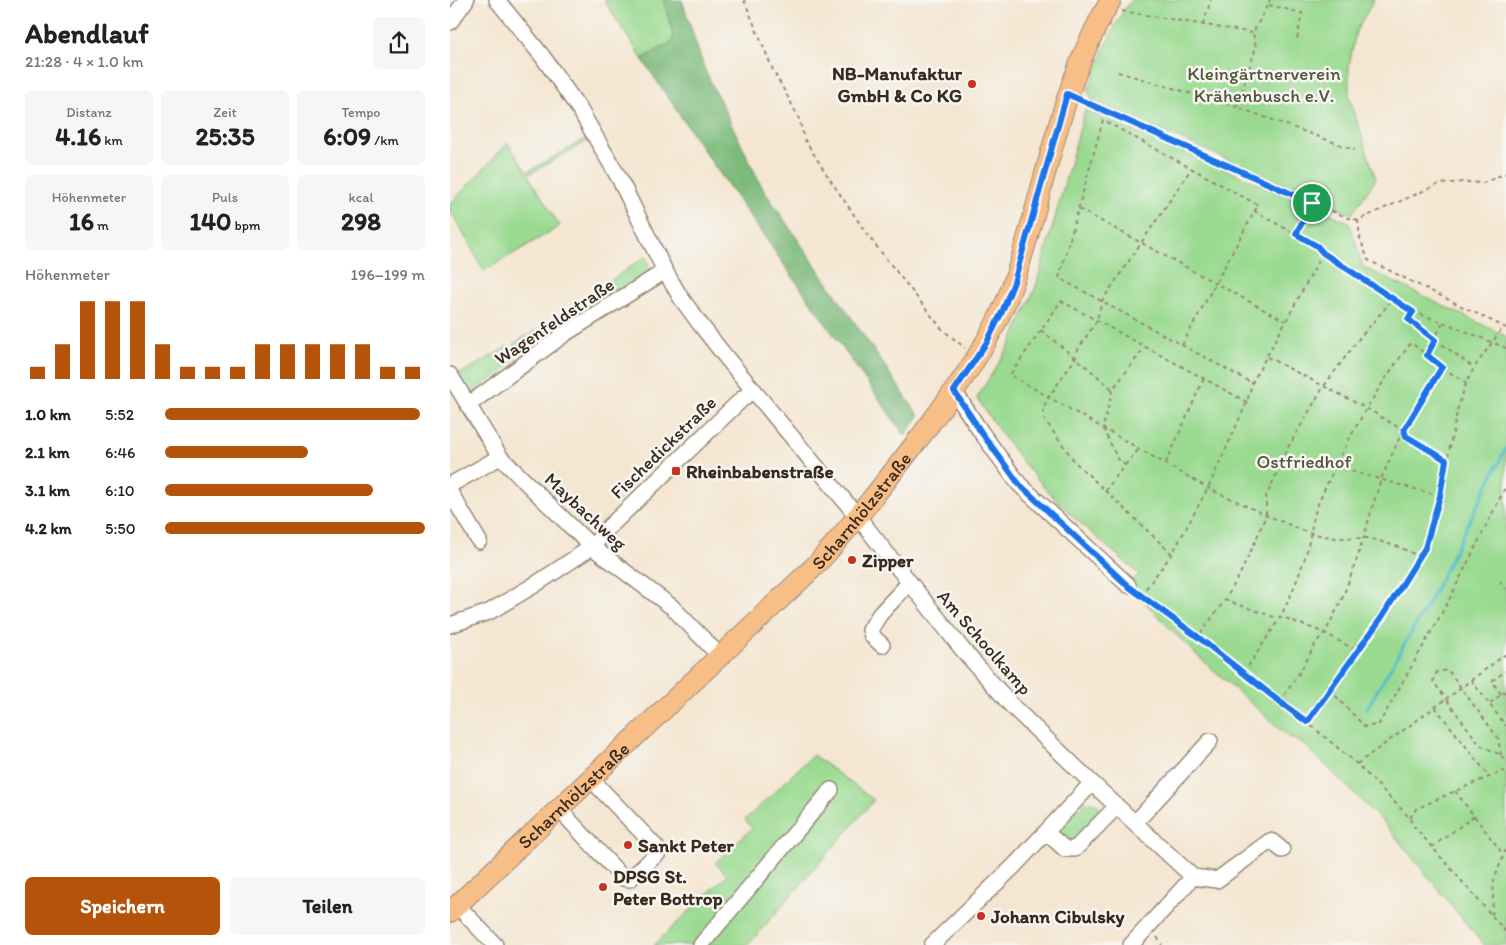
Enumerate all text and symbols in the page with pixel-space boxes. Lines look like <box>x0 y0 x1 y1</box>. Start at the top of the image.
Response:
text: Abendlauf <box>25 16 149 50</box>
button: share <box>373 17 425 69</box>
text: 21:28 · 4 × 1.0 km <box>25 52 144 71</box>
place label: NB-Manufaktur GmbH & Co KG <box>832 62 963 107</box>
park label: Kleingärtnerverein Krähenbusch e.V. <box>1187 62 1341 107</box>
marker: NB-Manufaktur GmbH & Co KG <box>966 78 978 90</box>
text: Distanz <box>66 104 112 121</box>
text: Zeit <box>213 104 237 121</box>
text: Tempo <box>342 104 380 121</box>
text: 4.16 <box>55 121 101 151</box>
text: 25:35 <box>195 121 255 151</box>
text: 6:09 <box>323 121 371 151</box>
text: km <box>101 132 123 149</box>
text: /km <box>371 132 399 149</box>
pin <box>1291 182 1333 224</box>
text: Höhenmeter <box>52 189 126 206</box>
text: Puls <box>212 189 238 206</box>
text: kcal <box>349 189 373 206</box>
icon: arrive <box>1298 189 1326 217</box>
text: 16 <box>69 206 94 236</box>
text: 140 <box>189 206 231 236</box>
text: 298 <box>341 206 381 236</box>
text: m <box>94 217 109 234</box>
text: bpm <box>231 217 261 234</box>
text: Höhenmeter <box>25 265 110 284</box>
text: 196–199 m <box>351 265 425 284</box>
street label: Wagenfeldstraße <box>490 273 619 370</box>
street label: Fischedickstraße <box>606 391 721 504</box>
text: 1.0 km <box>25 405 71 424</box>
text: 5:52 <box>105 405 134 424</box>
text: 2.1 km <box>25 443 70 462</box>
text: 6:46 <box>105 443 135 462</box>
street label: Scharnhölzstraße <box>807 448 916 574</box>
park label: Ostfriedhof <box>1256 450 1352 473</box>
place label: Rheinbabenstraße <box>686 460 834 483</box>
marker: Rheinbabenstraße <box>670 465 682 477</box>
street label: Maybachweg <box>540 468 632 555</box>
text: 3.1 km <box>25 481 70 500</box>
text: 6:10 <box>105 481 135 500</box>
text: 4.2 km <box>25 519 72 538</box>
text: 5:50 <box>105 519 136 538</box>
place label: Zipper <box>862 549 914 572</box>
marker: Zipper <box>846 554 858 566</box>
street label: Am Schoolkamp <box>933 585 1037 700</box>
street label: Scharnhölzstraße <box>513 737 634 854</box>
place label: Sankt Peter <box>638 834 735 857</box>
marker: Sankt Peter <box>622 839 634 851</box>
place label: DPSG St. Peter Bottrop <box>613 865 722 910</box>
button: Speichern <box>25 877 220 935</box>
button: Teilen <box>230 877 425 935</box>
marker: DPSG St. Peter Bottrop <box>597 881 609 893</box>
place label: Johann Cibulsky <box>990 905 1125 928</box>
marker: Johann Cibulsky <box>975 910 987 922</box>

